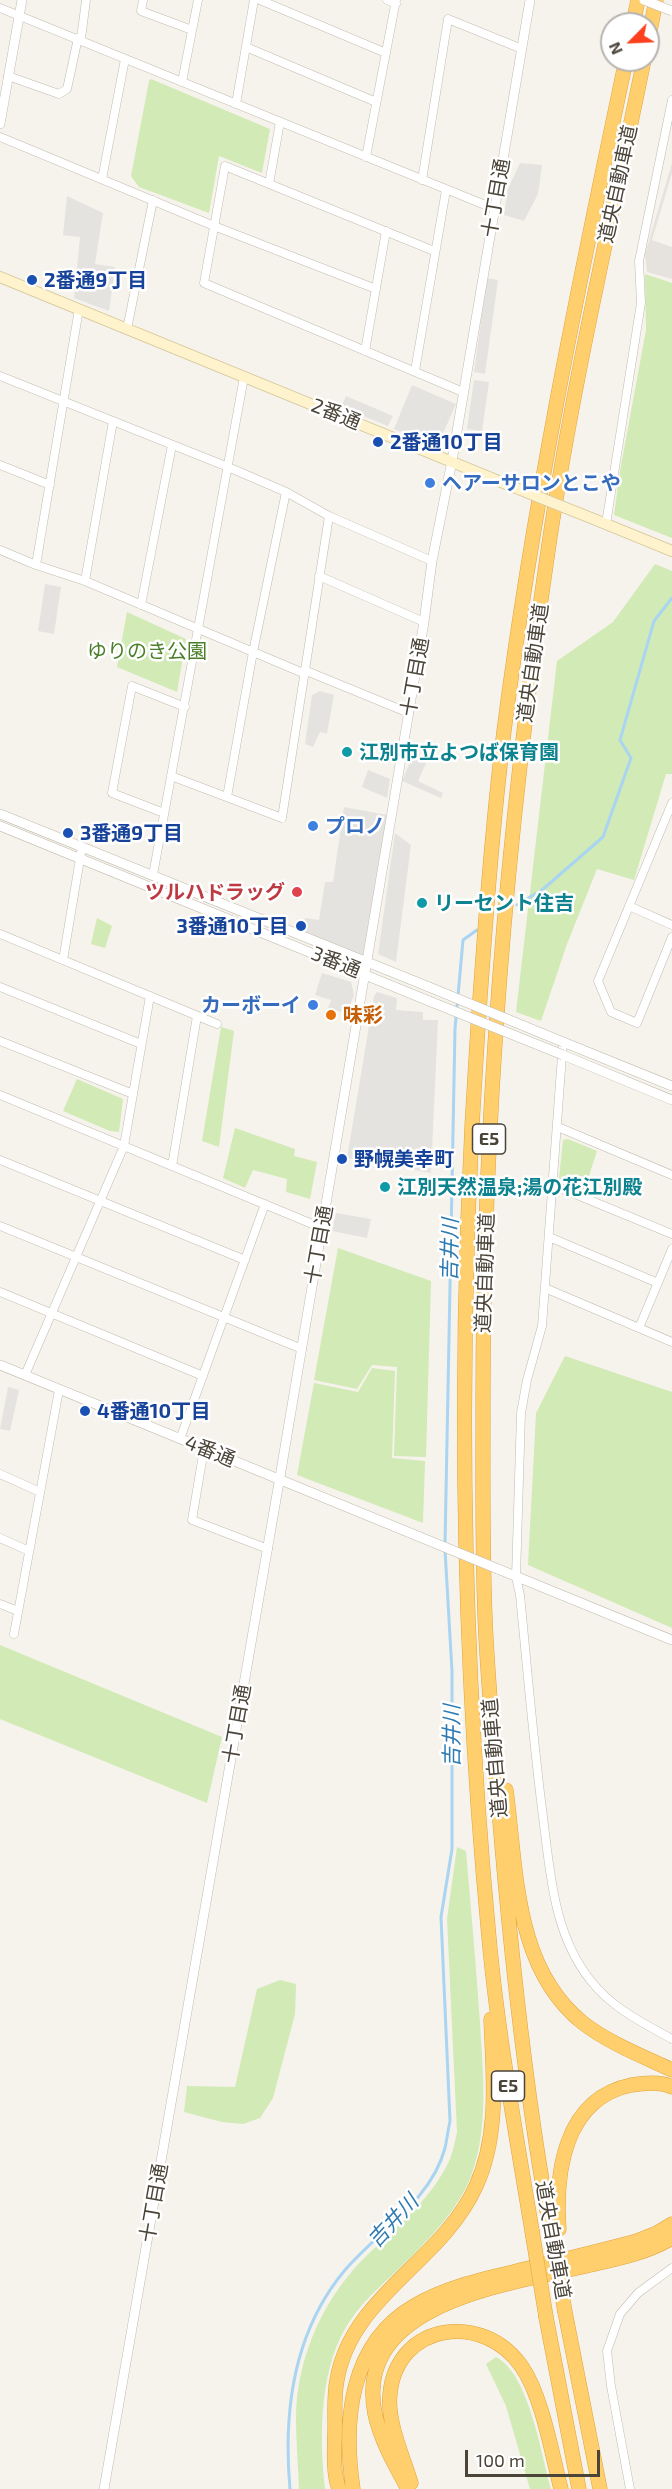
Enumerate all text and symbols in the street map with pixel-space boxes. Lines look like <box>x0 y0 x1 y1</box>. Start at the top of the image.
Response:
north arrow <box>600 12 660 72</box>
text: N <box>604 40 626 58</box>
street label: 道央自動車道 <box>594 123 642 245</box>
street label: 十丁目通 <box>477 157 515 239</box>
place label: 2番通9丁目 <box>44 268 147 292</box>
marker: 2番通9丁目 <box>25 273 39 287</box>
street label: 2番通 <box>308 393 364 435</box>
place label: 2番通10丁目 <box>390 430 503 454</box>
marker: 2番通10丁目 <box>371 435 385 449</box>
place label: ヘアーサロンとこや <box>442 471 621 495</box>
marker: ヘアーサロンとこや <box>423 476 437 490</box>
street label: 道央自動車道 <box>513 602 553 724</box>
street label: 十丁目通 <box>396 636 434 718</box>
park label: ゆりのき公園 <box>87 639 207 663</box>
place label: 江別市立よつば保育園 <box>359 740 559 764</box>
marker: 江別市立よつば保育園 <box>340 745 354 759</box>
place label: プロノ <box>325 814 385 838</box>
marker: プロノ <box>306 819 320 833</box>
place label: 3番通9丁目 <box>80 821 183 845</box>
marker: 3番通9丁目 <box>61 826 75 840</box>
place label: ツルハドラッグ <box>145 880 285 904</box>
marker: ツルハドラッグ <box>290 885 304 899</box>
place label: リーセント住吉 <box>434 891 574 915</box>
marker: リーセント住吉 <box>415 896 429 910</box>
place label: 3番通10丁目 <box>176 914 289 938</box>
marker: 3番通10丁目 <box>294 919 308 933</box>
street label: 3番通 <box>308 941 364 983</box>
place label: カーボーイ <box>201 993 301 1017</box>
marker: カーボーイ <box>306 998 320 1012</box>
place label: 味彩 <box>343 1003 383 1027</box>
marker: 味彩 <box>324 1008 338 1022</box>
road number: E5 <box>472 1124 506 1154</box>
place label: 野幌美幸町 <box>354 1147 454 1171</box>
marker: 野幌美幸町 <box>335 1152 349 1166</box>
place label: 江別天然温泉;湯の花江別殿 <box>397 1175 642 1199</box>
marker: 江別天然温泉;湯の花江別殿 <box>378 1180 392 1194</box>
street label: 十丁目通 <box>300 1204 338 1286</box>
street label: 道央自動車道 <box>471 1213 499 1333</box>
water label: 吉井川 <box>437 1218 463 1282</box>
place label: 4番通10丁目 <box>97 1399 211 1423</box>
marker: 4番通10丁目 <box>78 1404 92 1418</box>
street label: 4番通 <box>181 1430 239 1472</box>
street label: 十丁目通 <box>218 1683 256 1765</box>
street label: 道央自動車道 <box>478 1697 512 1819</box>
water label: 吉井川 <box>439 1705 465 1767</box>
road number: E5 <box>492 2071 524 2101</box>
street label: 十丁目通 <box>135 2162 173 2244</box>
street label: 道央自動車道 <box>531 2179 575 2301</box>
water label: 吉井川 <box>362 2189 424 2253</box>
scale bar <box>468 2438 603 2476</box>
text: 100 m <box>476 2449 525 2471</box>

